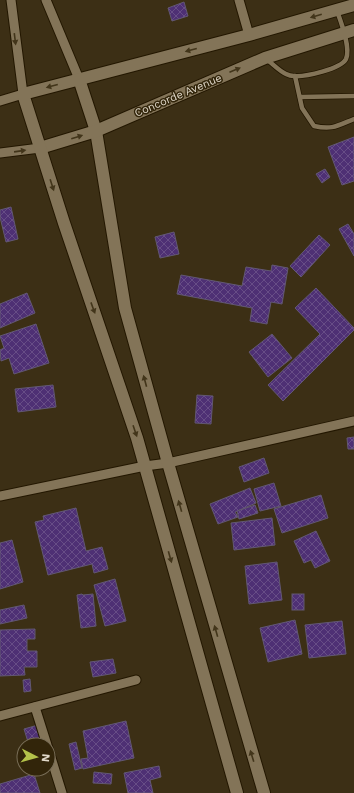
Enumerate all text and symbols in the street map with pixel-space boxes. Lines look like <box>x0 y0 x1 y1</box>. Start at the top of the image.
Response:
one-way arrow <box>310 13 322 19</box>
one-way arrow <box>12 33 19 45</box>
one-way arrow <box>185 47 197 53</box>
one-way arrow <box>230 67 242 73</box>
street label: Concorde Avenue <box>133 71 224 120</box>
one-way arrow <box>45 83 57 89</box>
one-way arrow <box>71 134 83 140</box>
one-way arrow <box>14 148 26 154</box>
one-way arrow <box>49 180 55 192</box>
one-way arrow <box>91 303 97 315</box>
one-way arrow <box>142 374 148 386</box>
one-way arrow <box>132 426 138 438</box>
one-way arrow <box>177 500 183 512</box>
one-way arrow <box>167 551 173 563</box>
one-way arrow <box>213 625 219 637</box>
north arrow <box>16 737 56 777</box>
one-way arrow <box>249 749 255 761</box>
text: N <box>39 753 52 763</box>

